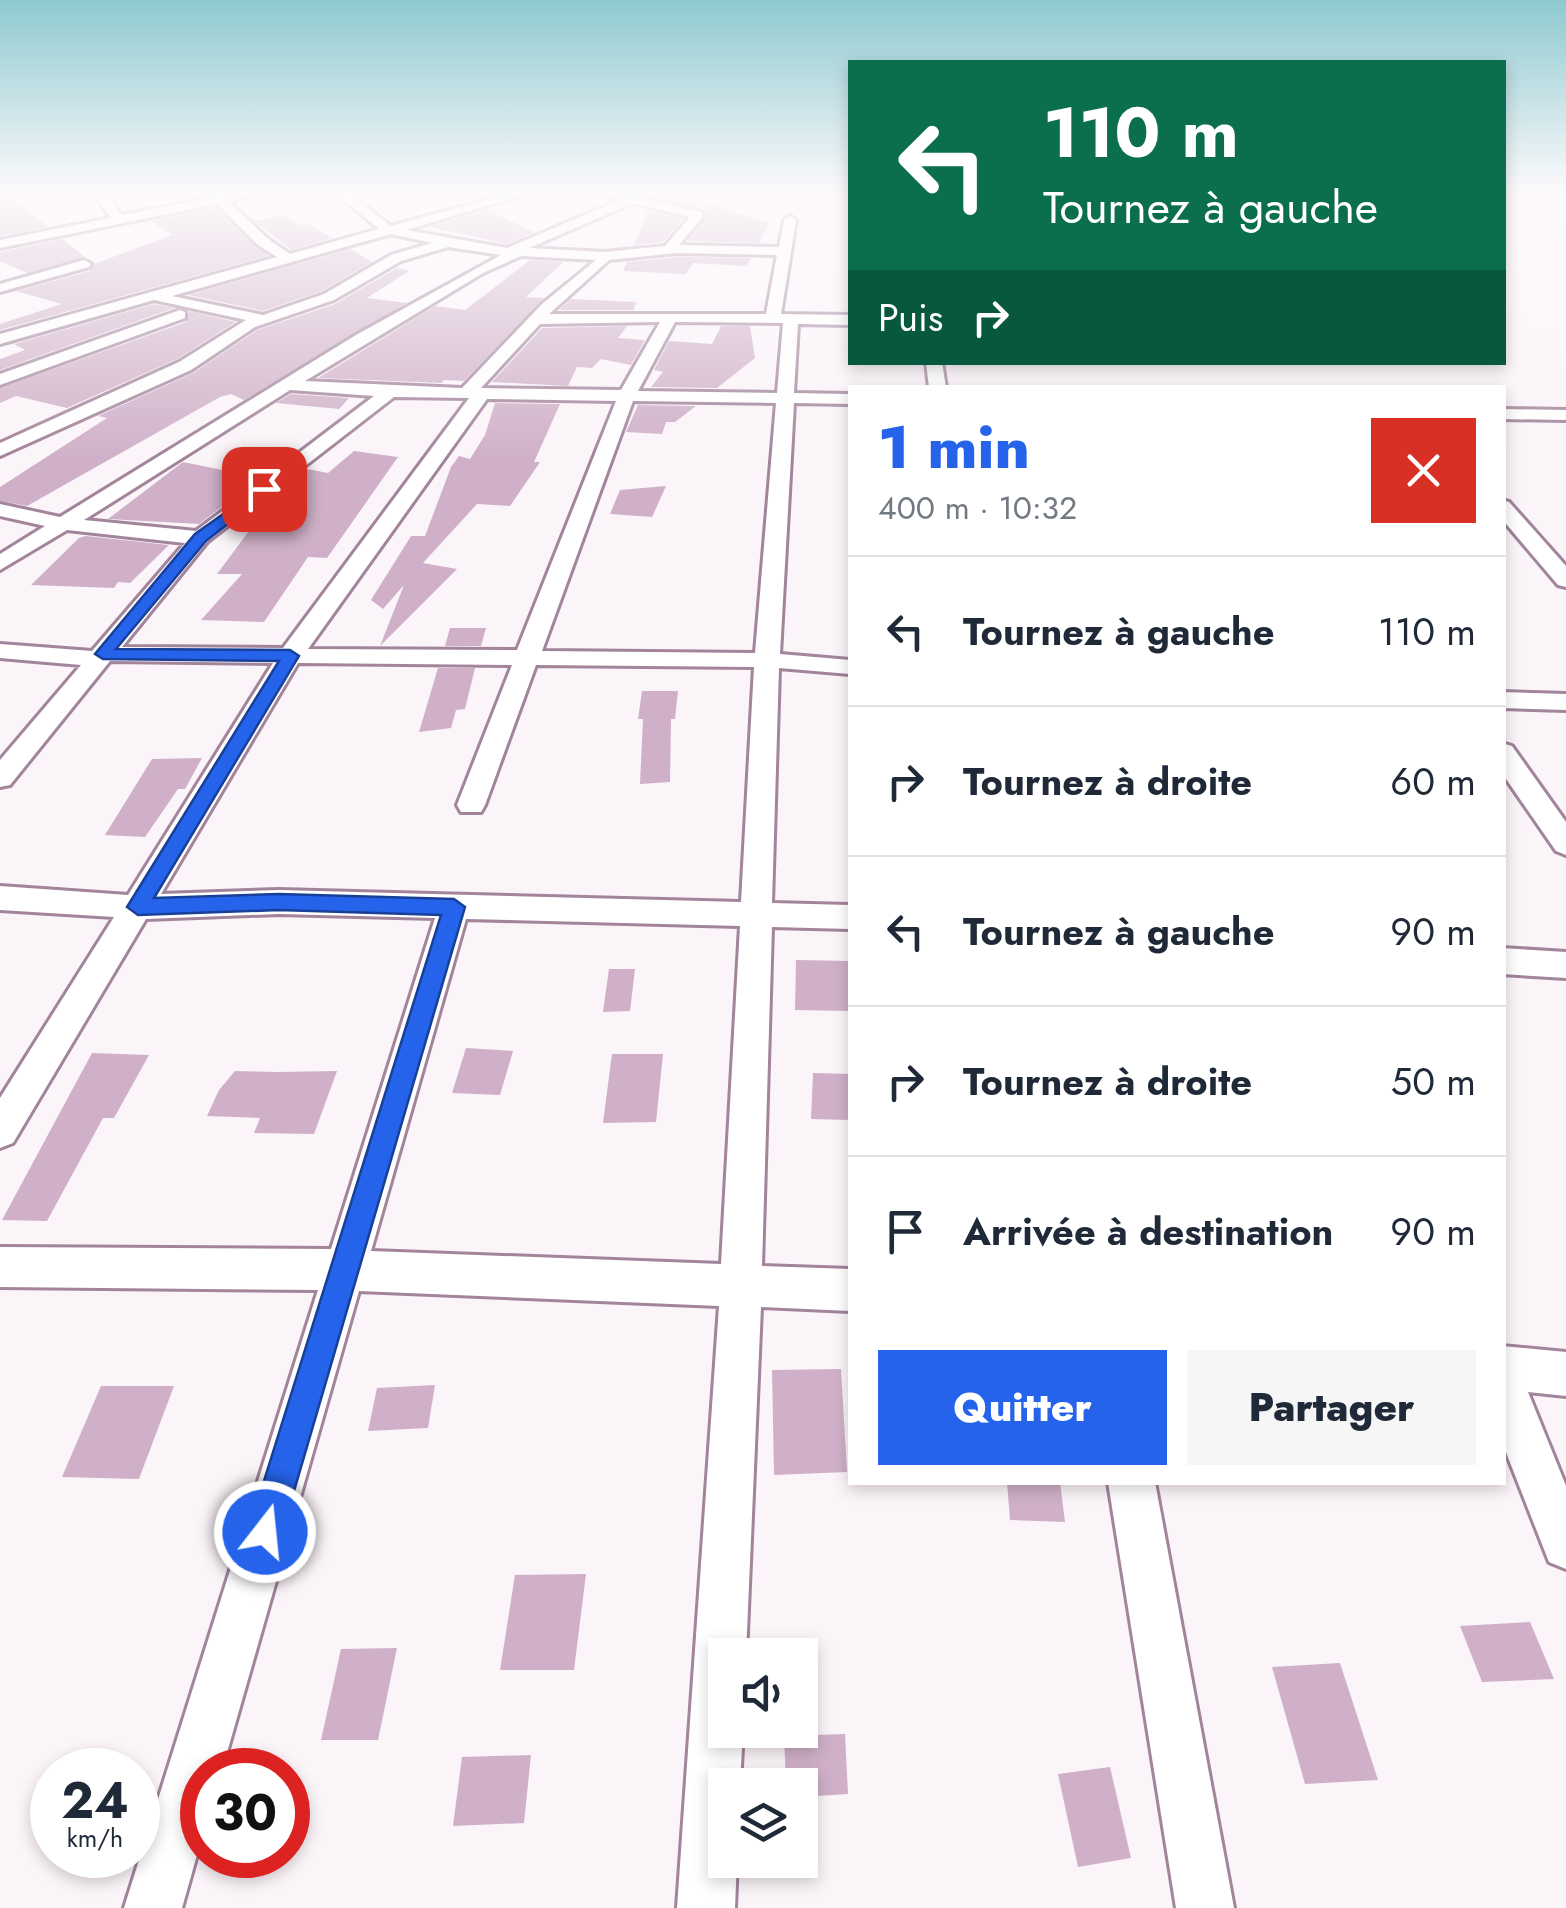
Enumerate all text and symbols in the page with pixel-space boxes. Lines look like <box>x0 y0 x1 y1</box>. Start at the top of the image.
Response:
text: 110 m <box>1043 82 1239 183</box>
icon: left <box>878 100 1008 230</box>
text: Tournez à gauche <box>1043 175 1378 240</box>
text: Puis <box>878 290 943 345</box>
icon: right <box>963 290 1018 345</box>
text: 1 min <box>878 404 1030 491</box>
button: close <box>1371 418 1476 523</box>
pin <box>222 447 307 532</box>
icon: arrive <box>237 462 292 517</box>
text: 400 m · 10:32 <box>878 485 1077 531</box>
icon: left <box>878 604 933 659</box>
text: Tournez à gauche <box>963 604 1274 659</box>
text: 110 m <box>1378 604 1476 659</box>
icon: right <box>878 754 933 809</box>
text: Tournez à droite <box>963 754 1252 809</box>
text: 60 m <box>1390 754 1476 809</box>
icon: left <box>878 904 933 959</box>
text: Tournez à gauche <box>963 904 1274 959</box>
text: 90 m <box>1390 904 1476 959</box>
icon: right <box>878 1054 933 1109</box>
text: Tournez à droite <box>963 1054 1252 1109</box>
text: 50 m <box>1391 1054 1476 1109</box>
icon: arrive <box>878 1204 933 1259</box>
text: Arrivée à destination <box>963 1204 1333 1259</box>
text: 90 m <box>1390 1204 1476 1259</box>
button: Quitter <box>878 1350 1167 1465</box>
button: Partager <box>1187 1350 1476 1465</box>
position arrow <box>213 1480 317 1584</box>
map controls <box>708 1638 818 1878</box>
button: sound <box>708 1638 818 1748</box>
speed limit sign: 30 <box>180 1748 310 1878</box>
text: 24 <box>61 1764 129 1837</box>
button: layers <box>708 1768 818 1878</box>
text: km/h <box>67 1820 123 1856</box>

